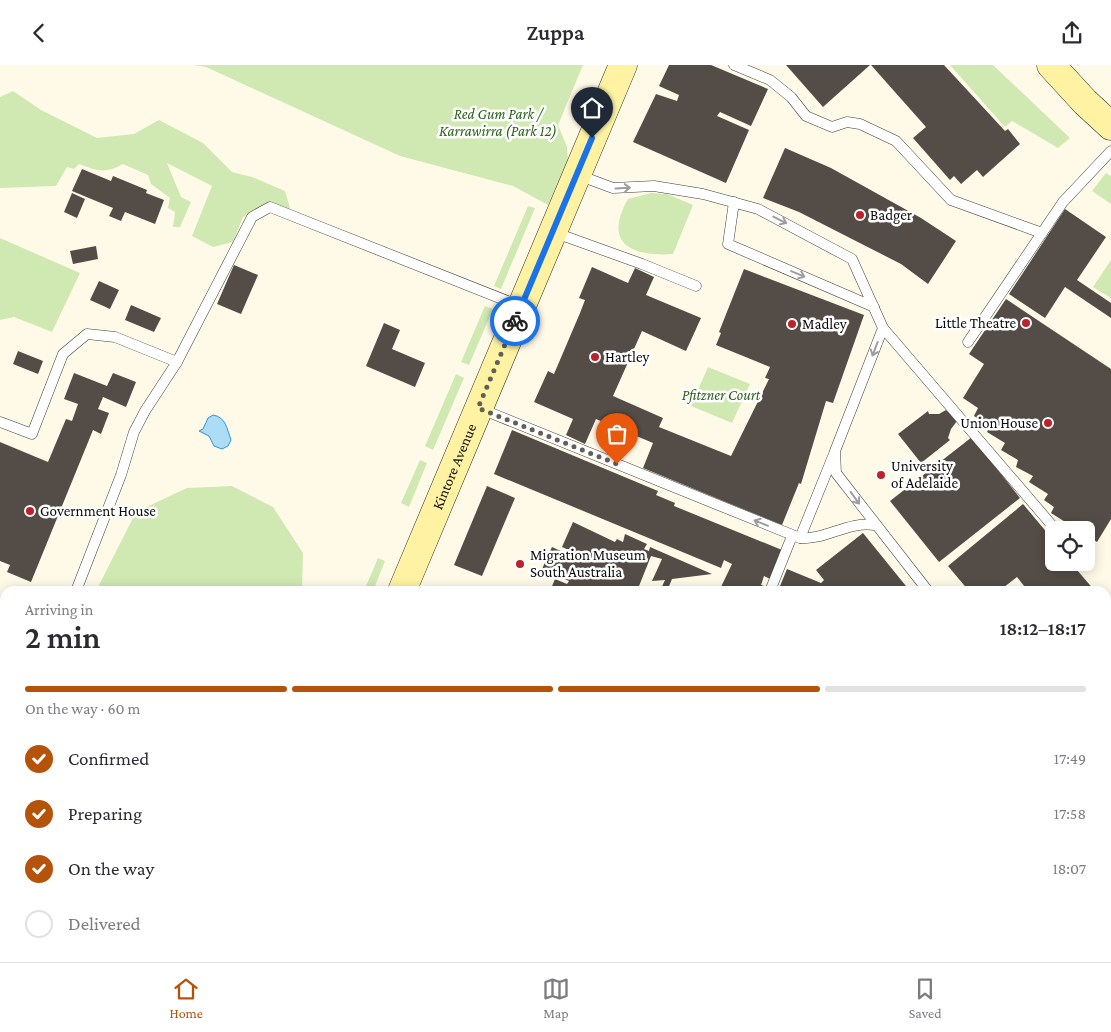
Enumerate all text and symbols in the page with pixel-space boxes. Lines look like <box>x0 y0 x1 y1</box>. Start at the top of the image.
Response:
icon: back <box>25 19 53 47</box>
icon: share <box>1058 19 1086 47</box>
text: Zuppa <box>527 20 584 45</box>
pin <box>571 87 613 138</box>
icon: home <box>578 94 606 122</box>
park label: Red Gum Park / Karrawirra (Park 12) <box>439 106 557 140</box>
one-way arrow <box>615 183 631 192</box>
place label: Badger <box>870 207 913 224</box>
marker: Badger <box>854 209 866 221</box>
one-way arrow <box>772 216 787 225</box>
one-way arrow <box>790 270 805 280</box>
courier <box>490 296 540 346</box>
icon: bike <box>501 307 529 335</box>
place label: Little Theatre <box>935 315 1016 331</box>
place label: Madley <box>802 316 847 333</box>
marker: Little Theatre <box>1020 317 1032 329</box>
marker: Madley <box>786 318 798 330</box>
one-way arrow <box>869 341 879 356</box>
place label: Hartley <box>605 349 650 366</box>
marker: Hartley <box>589 351 601 363</box>
park label: Pfitzner Court <box>682 387 761 404</box>
pin <box>596 413 638 464</box>
place label: Union House <box>960 415 1038 431</box>
marker: Union House <box>1042 417 1054 429</box>
icon: bag <box>603 420 631 448</box>
street label: Kintore Avenue <box>429 421 480 512</box>
place label: University of Adelaide <box>891 458 958 491</box>
marker: University of Adelaide <box>875 469 887 481</box>
one-way arrow <box>850 491 860 505</box>
place label: Government House <box>40 503 156 519</box>
marker: Government House <box>24 505 36 517</box>
one-way arrow <box>754 518 769 527</box>
map controls <box>1045 521 1095 571</box>
button: locate <box>1045 521 1095 571</box>
place label: Migration Museum South Australia <box>530 547 646 580</box>
marker: Migration Museum South Australia <box>514 558 526 570</box>
text: Arriving in <box>25 601 93 618</box>
text: 18:12–18:17 <box>1000 618 1086 639</box>
text: 2 min <box>25 619 100 655</box>
text: On the way · 60 m <box>25 700 140 717</box>
icon: check <box>25 745 53 773</box>
text: Confirmed <box>68 748 149 769</box>
text: 17:49 <box>1054 750 1086 767</box>
icon: check <box>25 800 53 828</box>
text: Preparing <box>68 803 142 824</box>
text: 17:58 <box>1054 805 1086 822</box>
icon: check <box>25 855 53 883</box>
text: On the way <box>68 858 154 879</box>
text: 18:07 <box>1052 860 1086 877</box>
text: Delivered <box>68 913 141 934</box>
tab: Home <box>169 975 203 1021</box>
tab: Map <box>542 975 570 1021</box>
tab: Saved <box>909 975 942 1021</box>

